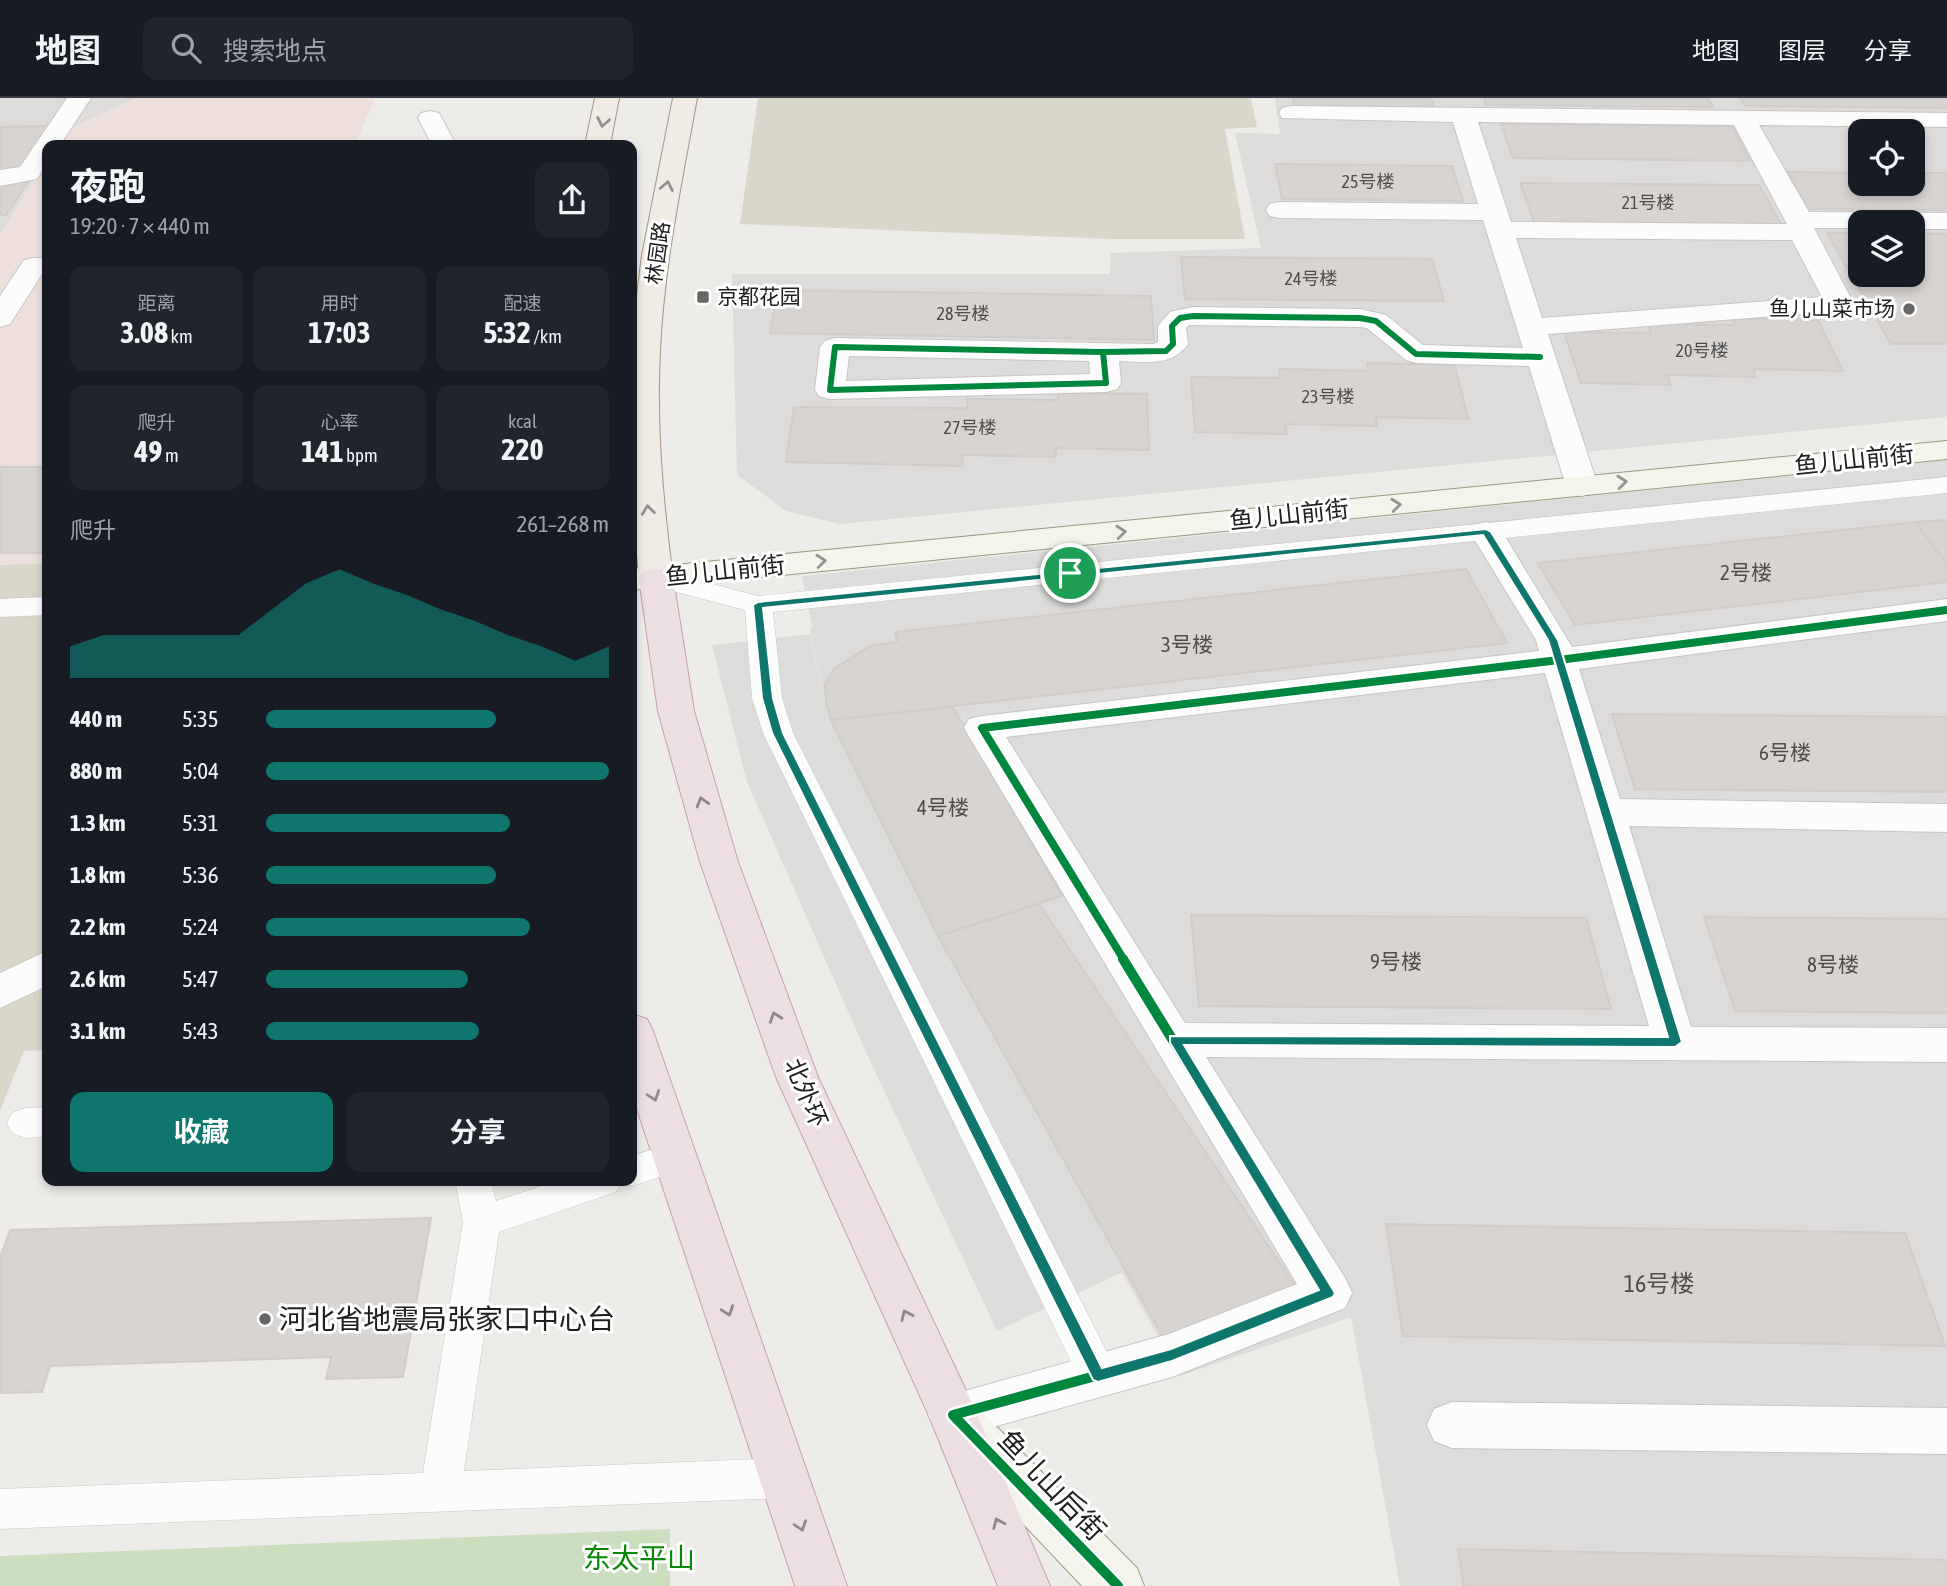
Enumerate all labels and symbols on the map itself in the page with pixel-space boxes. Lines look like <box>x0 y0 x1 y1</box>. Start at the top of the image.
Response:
one-way arrow <box>596 116 611 128</box>
house number: 25号楼 <box>1342 171 1394 192</box>
one-way arrow <box>659 180 674 192</box>
house number: 21号楼 <box>1622 192 1674 213</box>
street label: 林园路 <box>641 220 673 286</box>
house number: 24号楼 <box>1285 268 1337 289</box>
place label: 京都花园 <box>717 284 801 308</box>
marker: 京都花园 <box>695 289 711 305</box>
place label: 鱼儿山菜市场 <box>1769 296 1895 320</box>
marker: 鱼儿山菜市场 <box>1901 301 1917 317</box>
house number: 28号楼 <box>937 303 989 324</box>
house number: 20号楼 <box>1676 340 1728 361</box>
house number: 23号楼 <box>1302 386 1354 407</box>
house number: 27号楼 <box>944 417 996 438</box>
street label: 鱼儿山前街 <box>1793 440 1915 479</box>
one-way arrow <box>1617 475 1628 490</box>
street label: 鱼儿山前街 <box>1228 495 1350 534</box>
one-way arrow <box>1391 498 1402 513</box>
one-way arrow <box>641 504 656 515</box>
one-way arrow <box>1116 525 1127 540</box>
pin <box>1040 543 1100 603</box>
street label: 鱼儿山前街 <box>664 551 786 590</box>
one-way arrow <box>815 554 827 569</box>
house number: 2号楼 <box>1720 560 1772 584</box>
house number: 3号楼 <box>1161 632 1213 656</box>
house number: 6号楼 <box>1759 740 1811 764</box>
house number: 4号楼 <box>917 795 969 819</box>
one-way arrow <box>696 796 711 808</box>
house number: 9号楼 <box>1370 949 1422 973</box>
house number: 8号楼 <box>1807 952 1859 976</box>
one-way arrow <box>769 1011 783 1024</box>
street label: 北外环 <box>780 1054 833 1131</box>
one-way arrow <box>646 1089 660 1101</box>
house number: 16号楼 <box>1624 1270 1694 1297</box>
place label: 河北省地震局张家口中心台 <box>279 1303 615 1335</box>
one-way arrow <box>720 1304 734 1316</box>
one-way arrow <box>900 1310 914 1322</box>
marker: 河北省地震局张家口中心台 <box>257 1311 273 1327</box>
street label: 鱼儿山后街 <box>992 1424 1112 1546</box>
one-way arrow <box>992 1518 1006 1530</box>
one-way arrow <box>793 1520 807 1532</box>
park label: 东太平山 <box>583 1542 695 1574</box>

